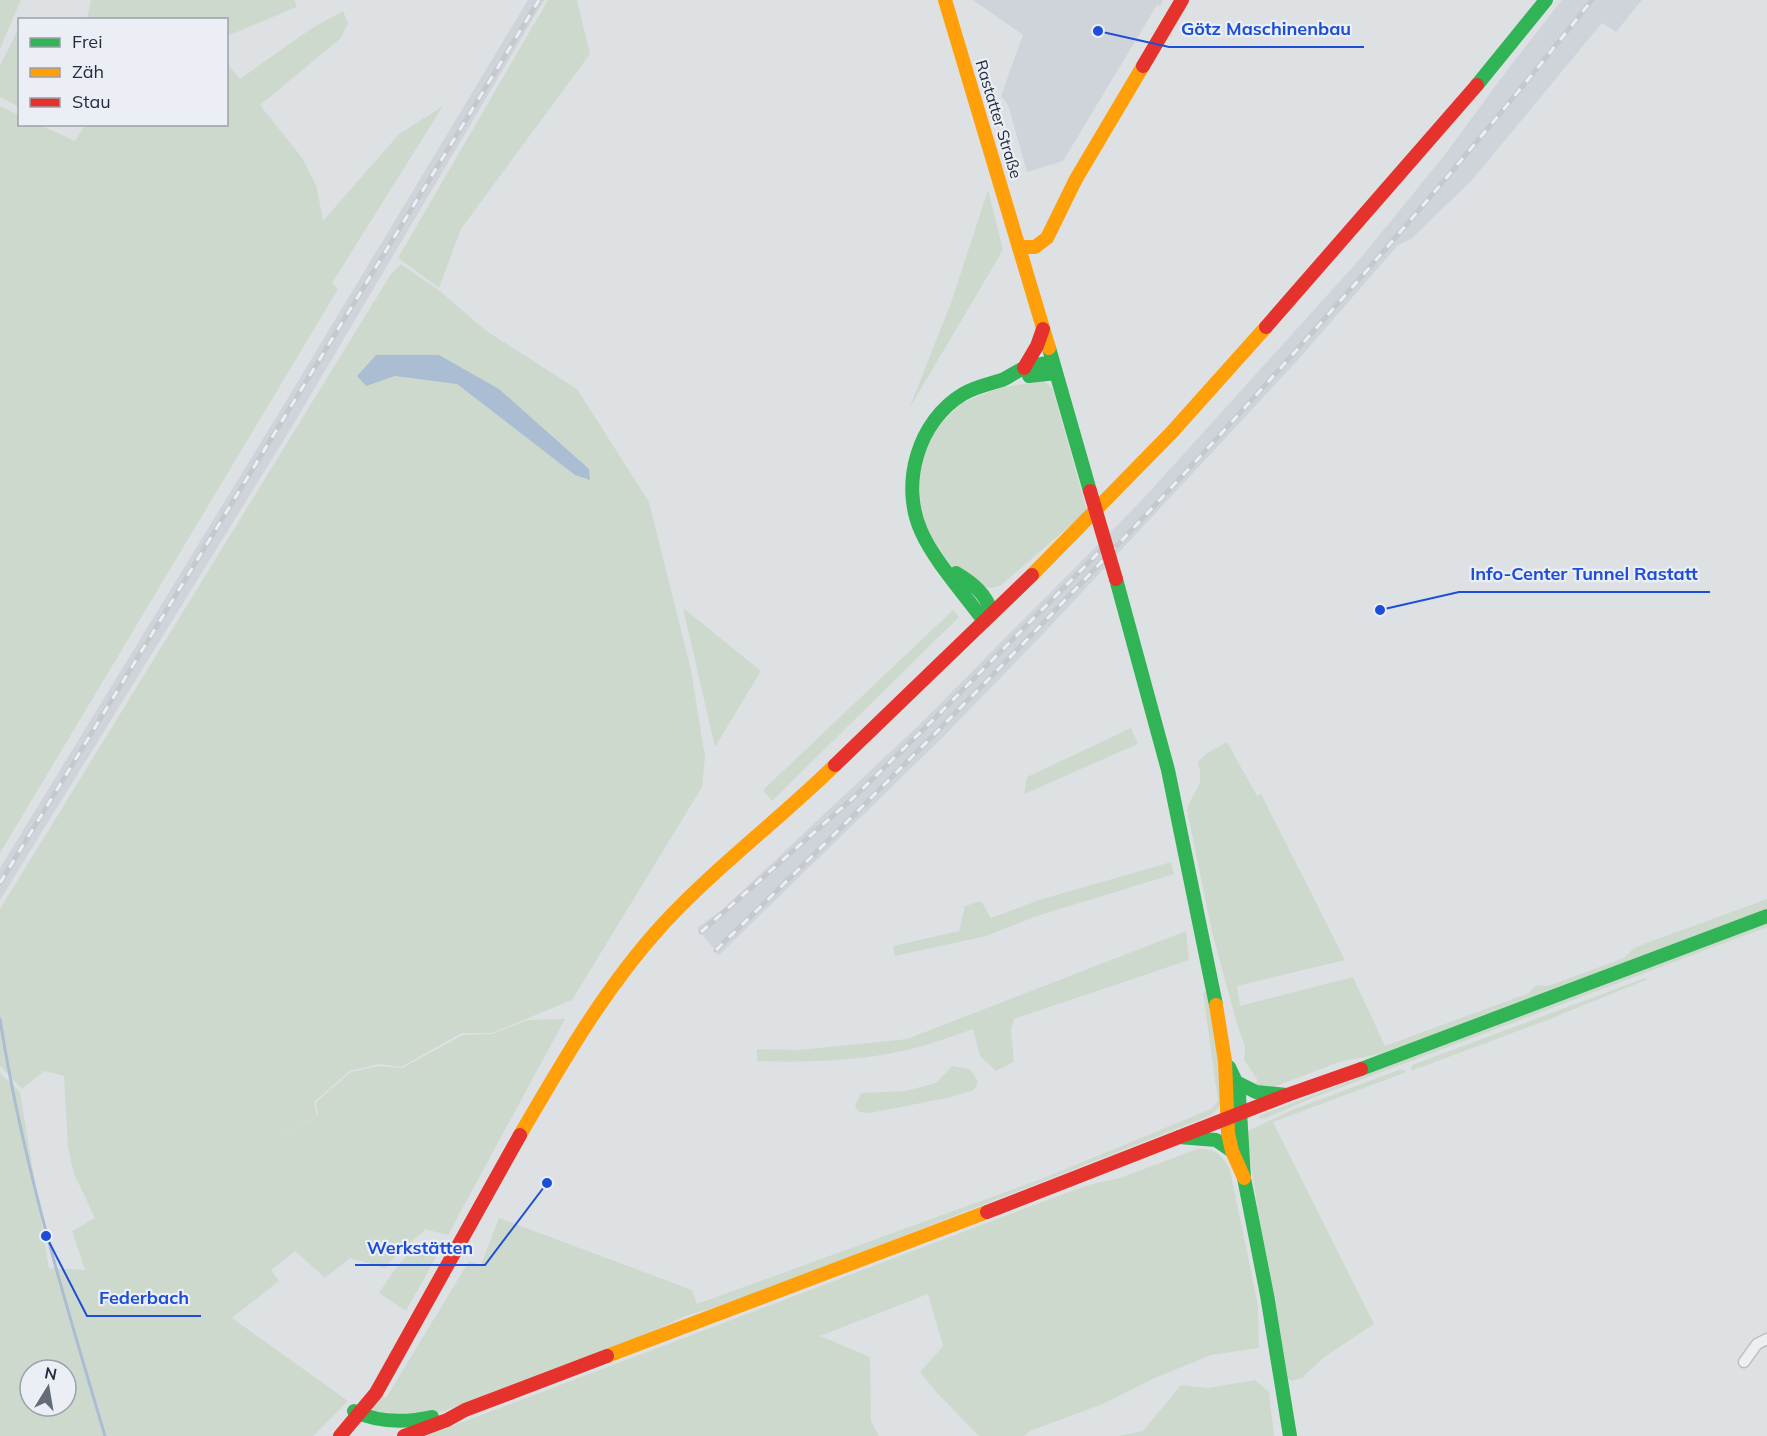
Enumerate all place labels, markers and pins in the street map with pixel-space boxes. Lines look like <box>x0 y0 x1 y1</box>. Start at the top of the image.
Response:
callout: Götz Maschinenbau <box>1169 11 1364 47</box>
callout: Info-Center Tunnel Rastatt <box>1459 556 1710 592</box>
callout: Werkstätten <box>355 1229 485 1265</box>
callout: Federbach <box>87 1280 201 1316</box>

